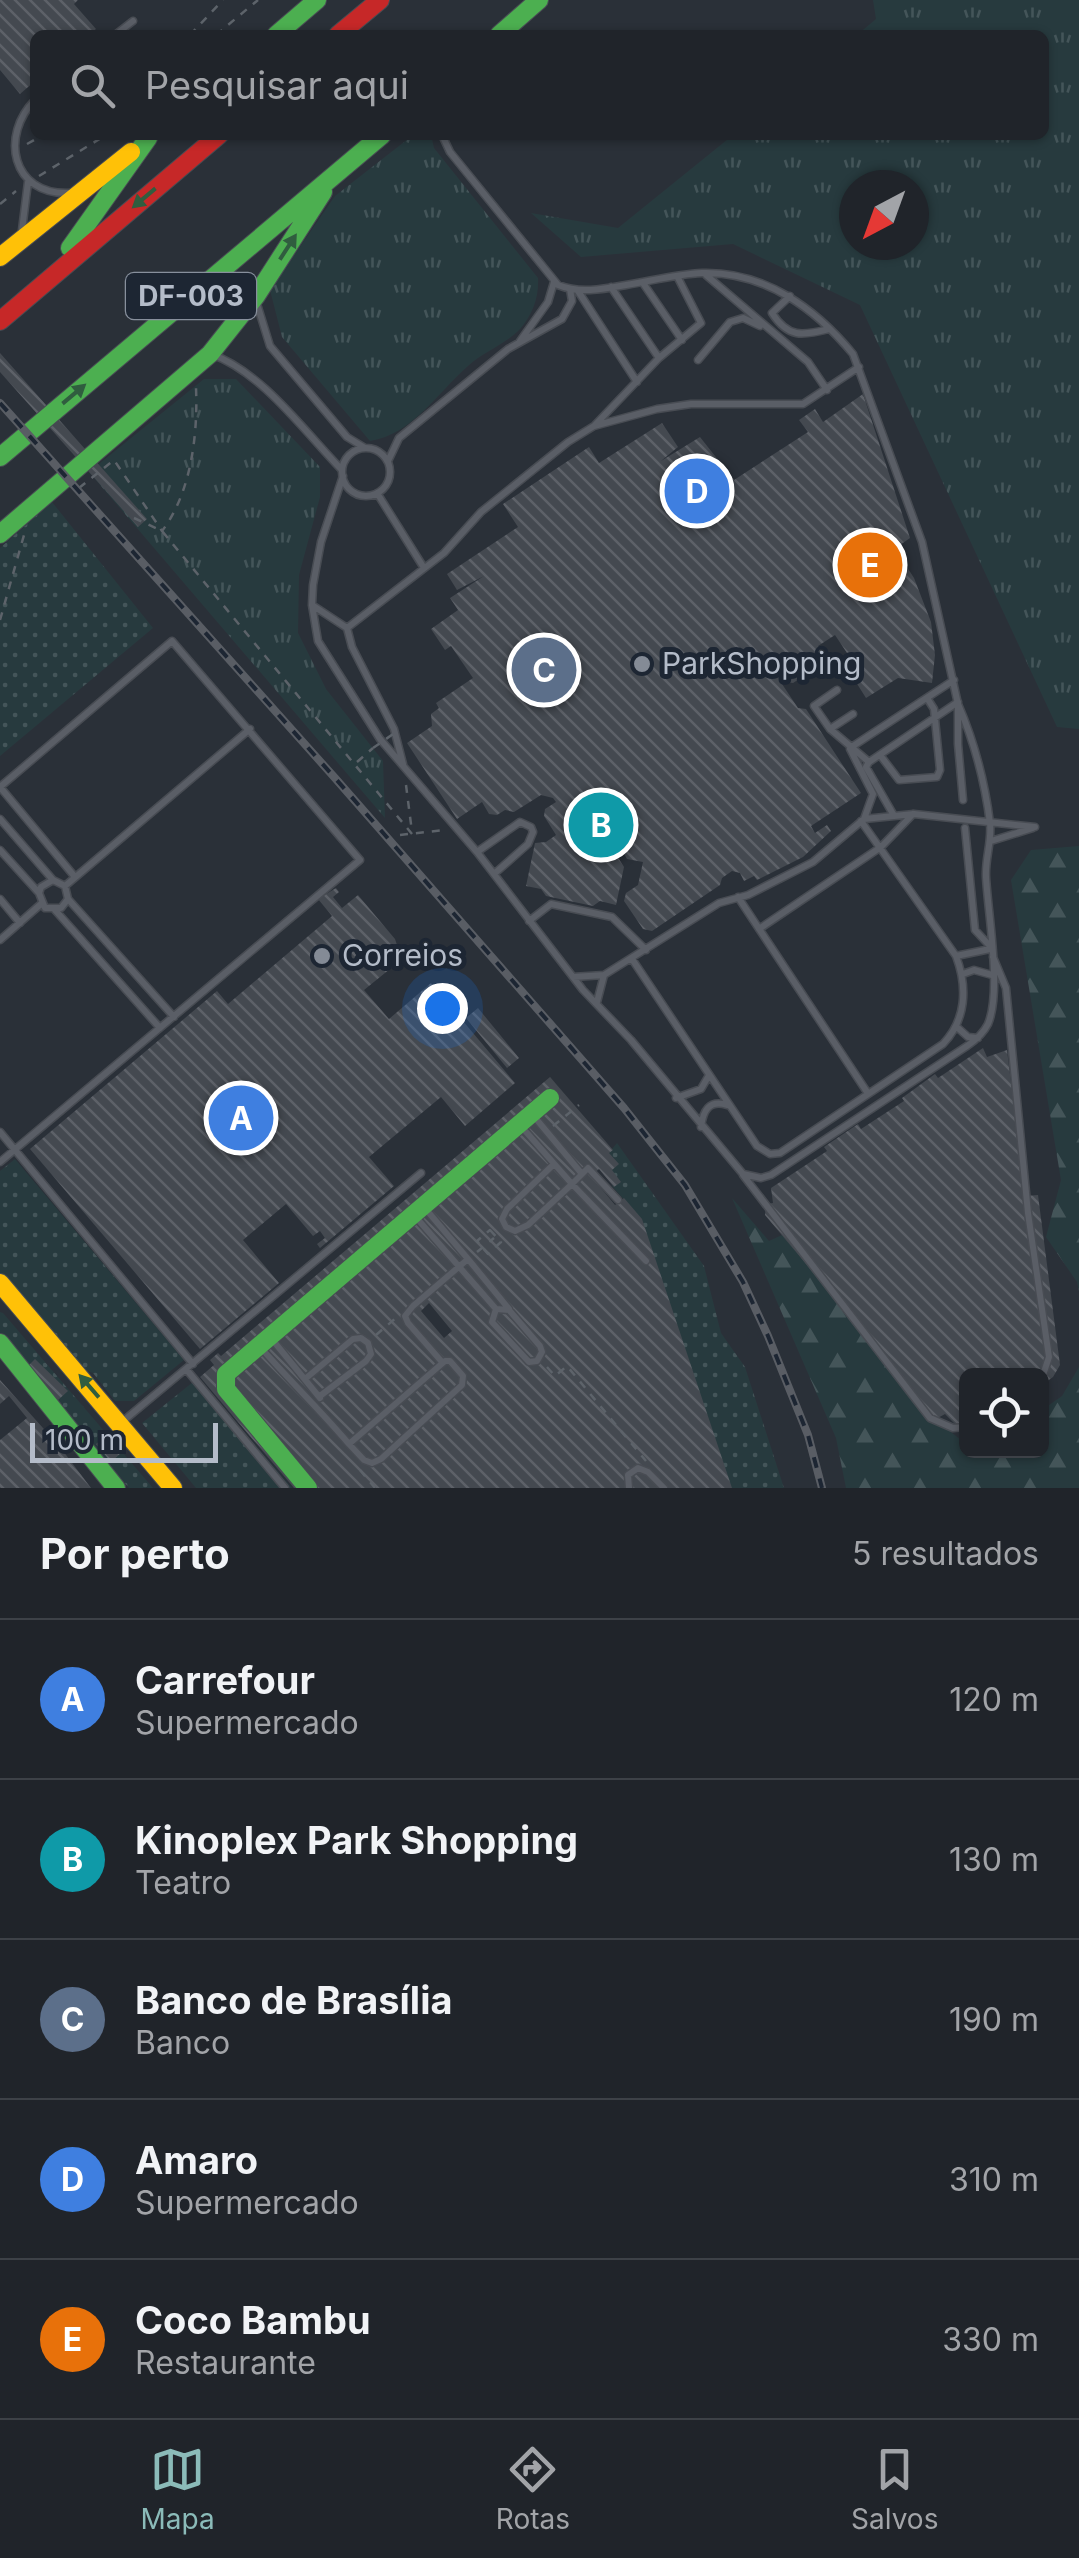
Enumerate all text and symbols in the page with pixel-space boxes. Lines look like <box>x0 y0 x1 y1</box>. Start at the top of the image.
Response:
search box <box>30 30 1049 140</box>
icon: search <box>65 58 120 113</box>
text: Pesquisar aqui <box>145 62 409 108</box>
north arrow <box>839 170 929 260</box>
one-way arrow <box>132 186 157 208</box>
one-way arrow <box>278 233 296 261</box>
road number: DF-003 <box>126 273 256 319</box>
one-way arrow <box>62 384 87 405</box>
pin: D <box>664 454 730 528</box>
pin: E <box>838 528 902 602</box>
pin: C <box>512 632 576 708</box>
place label: ParkShopping <box>662 645 861 681</box>
marker: ParkShopping <box>631 653 653 675</box>
pin: B <box>568 788 634 862</box>
place label: Correios <box>342 937 463 973</box>
marker: Correios <box>311 945 333 967</box>
your location <box>417 983 468 1034</box>
pin: A <box>208 1080 274 1156</box>
map controls <box>959 1368 1049 1458</box>
button: locate <box>959 1368 1049 1458</box>
one-way arrow <box>78 1374 100 1399</box>
scale bar <box>30 1418 218 1462</box>
text: 100 m <box>45 1423 124 1457</box>
text: Por perto <box>40 1528 230 1579</box>
text: 5 resultados <box>852 1534 1039 1573</box>
text: Carrefour <box>135 1657 315 1703</box>
text: A <box>61 1680 84 1719</box>
text: 120 m <box>949 1680 1039 1719</box>
text: Supermercado <box>135 1703 359 1742</box>
text: Kinoplex Park Shopping <box>135 1817 578 1863</box>
text: B <box>62 1840 83 1879</box>
text: 130 m <box>949 1840 1039 1879</box>
text: Teatro <box>135 1863 231 1902</box>
text: Banco de Brasília <box>135 1977 453 2023</box>
text: C <box>61 2000 84 2039</box>
text: 190 m <box>949 2000 1039 2039</box>
text: Banco <box>135 2023 230 2062</box>
text: Amaro <box>135 2137 258 2183</box>
text: D <box>61 2160 84 2199</box>
text: 310 m <box>949 2160 1039 2199</box>
text: Supermercado <box>135 2183 359 2222</box>
text: Coco Bambu <box>135 2297 371 2343</box>
text: E <box>63 2320 82 2359</box>
text: 330 m <box>942 2320 1039 2359</box>
text: Restaurante <box>135 2343 316 2382</box>
tab: Mapa <box>141 2442 215 2536</box>
tab: Rotas <box>496 2442 570 2536</box>
tab: Salvos <box>851 2442 938 2536</box>

